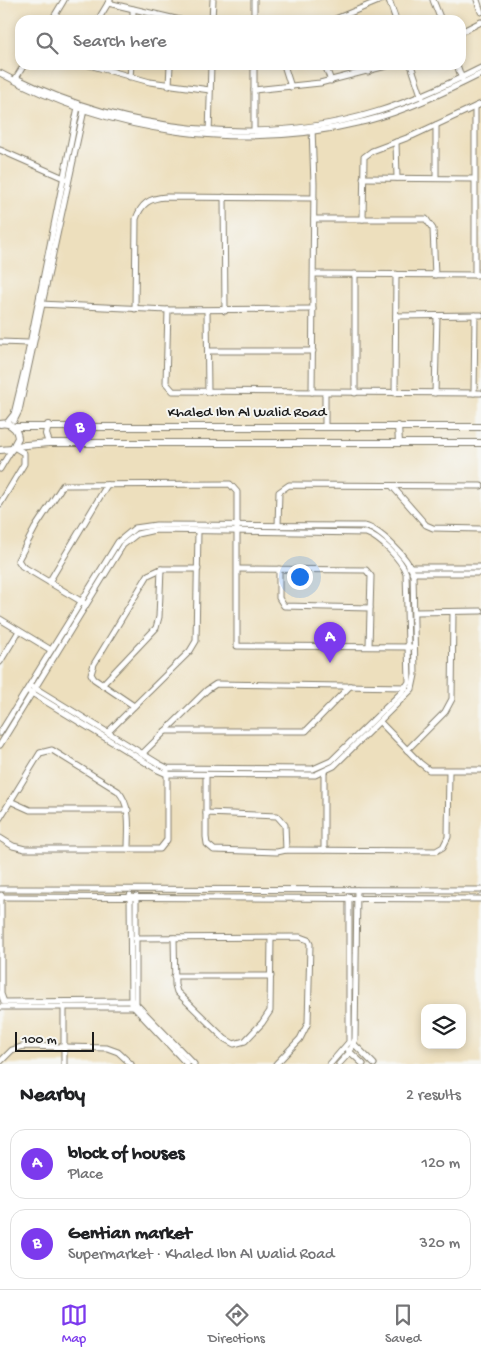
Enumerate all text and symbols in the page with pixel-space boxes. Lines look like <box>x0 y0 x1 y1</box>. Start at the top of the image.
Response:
search box <box>15 15 466 70</box>
icon: search <box>33 29 61 57</box>
text: Search here <box>73 31 167 54</box>
street label: Khaled Ibn Al Walid Road <box>168 404 328 422</box>
pin: B <box>64 412 96 453</box>
your location <box>287 564 313 590</box>
pin: A <box>314 622 346 663</box>
map controls <box>421 1004 466 1049</box>
button: layers <box>421 1004 466 1049</box>
scale bar <box>15 1029 94 1052</box>
text: 100 m <box>22 1032 57 1049</box>
text: Nearby <box>20 1084 85 1109</box>
text: 2 results <box>406 1087 461 1106</box>
text: block of houses <box>68 1143 184 1166</box>
text: A <box>32 1155 42 1174</box>
text: 120 m <box>421 1155 460 1174</box>
text: Place <box>68 1166 103 1185</box>
text: Gentian market <box>68 1223 192 1246</box>
text: B <box>33 1235 41 1254</box>
text: 320 m <box>420 1235 460 1254</box>
text: Supermarket · Khaled Ibn Al Walid Road <box>68 1246 334 1265</box>
tab: Map <box>60 1301 88 1348</box>
tab: Directions <box>208 1301 265 1348</box>
tab: Saved <box>385 1301 421 1348</box>

